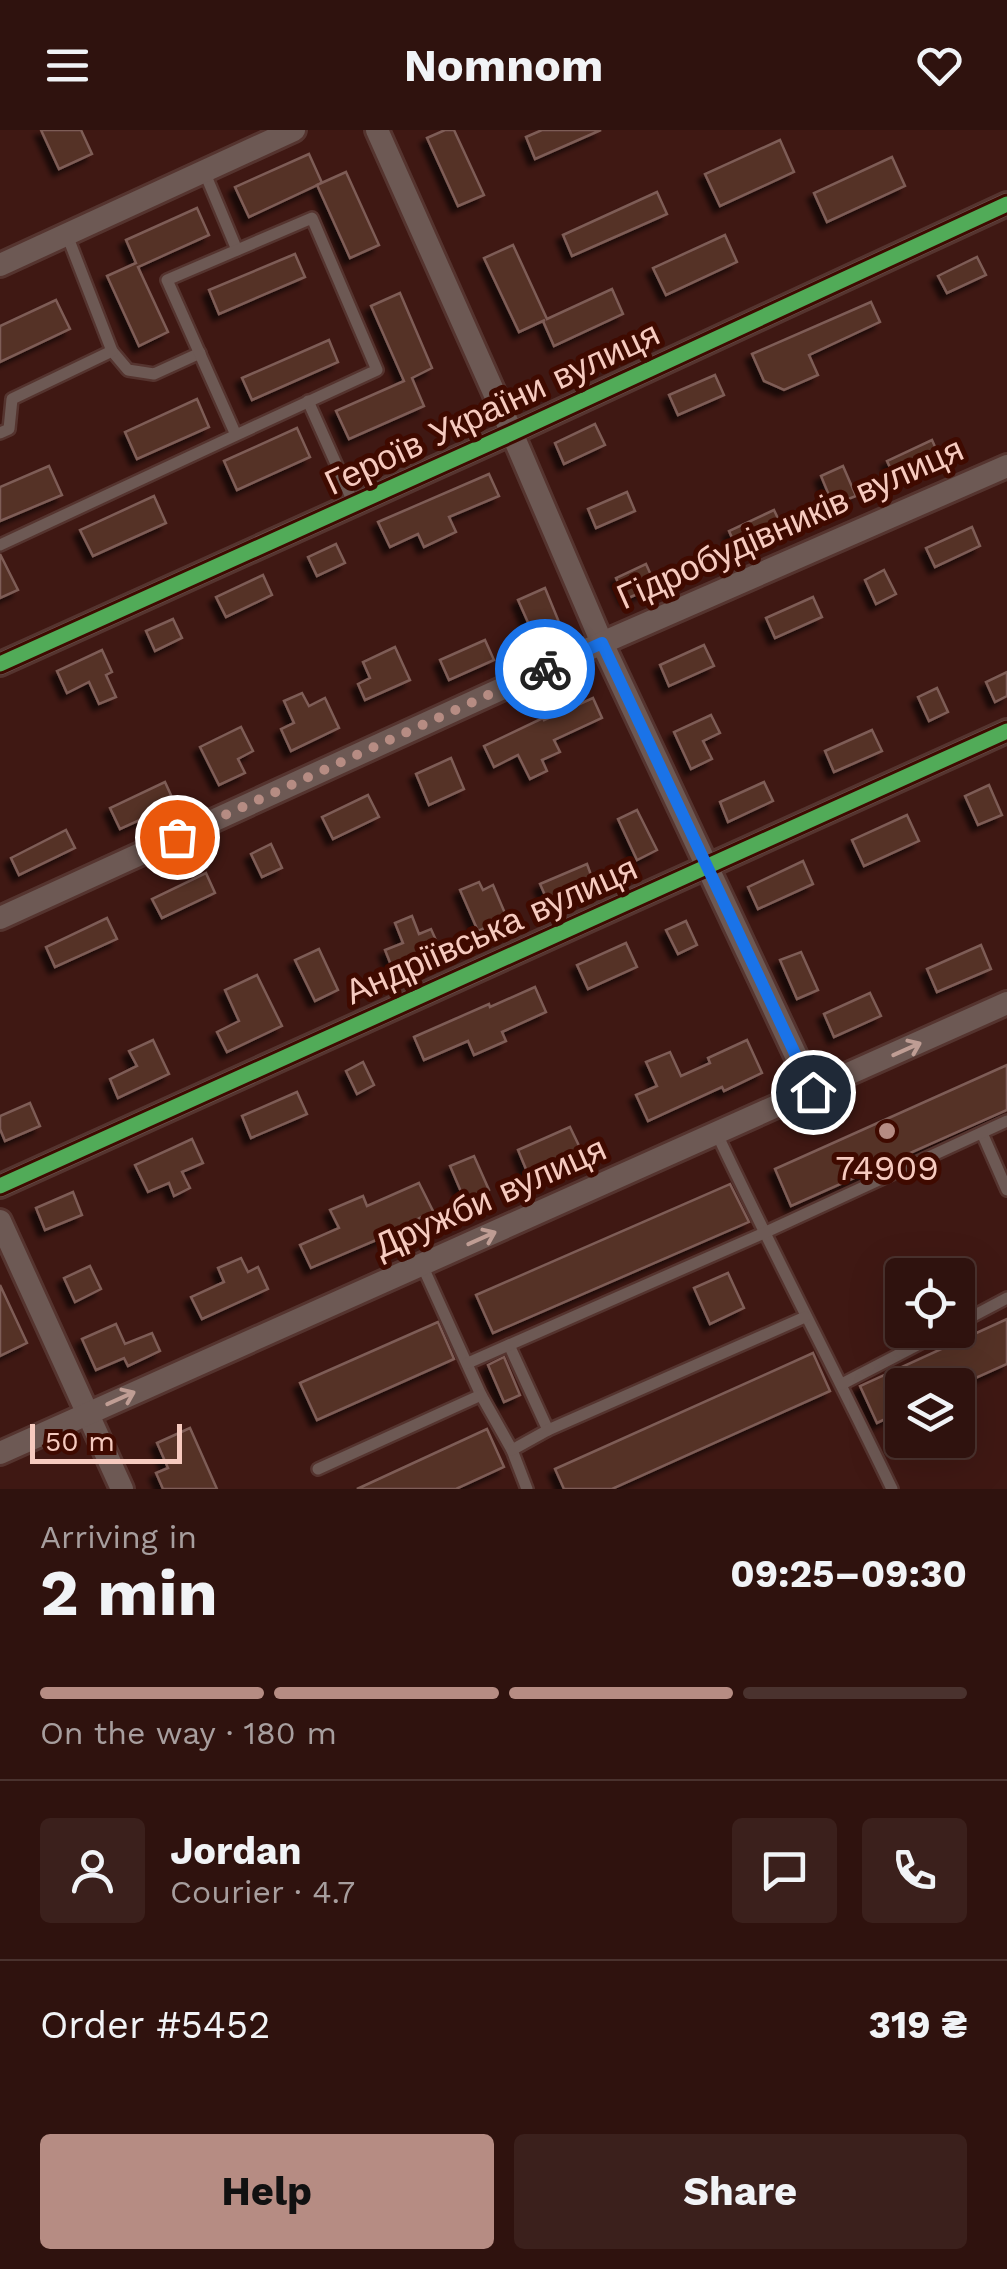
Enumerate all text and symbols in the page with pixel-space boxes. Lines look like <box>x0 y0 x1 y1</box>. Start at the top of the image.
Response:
icon: menu <box>40 38 95 93</box>
icon: heart <box>912 38 967 93</box>
text: Nomnom <box>404 39 603 92</box>
street label: Героїв України вулиця <box>318 312 666 504</box>
street label: Гідробудівників вулиця <box>610 428 970 618</box>
courier <box>495 619 595 719</box>
icon: bike <box>518 642 573 697</box>
pin <box>135 795 220 880</box>
icon: bag <box>150 810 205 865</box>
street label: Андріївська вулиця <box>339 847 643 1013</box>
one-way arrow <box>891 1039 922 1057</box>
pin <box>771 1050 856 1135</box>
icon: home <box>786 1065 841 1120</box>
marker: 74909 <box>876 1120 898 1142</box>
street label: Дружби вулиця <box>367 1127 613 1267</box>
place label: 74909 <box>835 1147 939 1189</box>
one-way arrow <box>466 1228 497 1246</box>
map controls <box>885 1258 975 1458</box>
button: locate <box>885 1258 975 1348</box>
button: layers <box>885 1368 975 1458</box>
one-way arrow <box>105 1388 136 1406</box>
scale bar <box>30 1419 182 1464</box>
text: 50 m <box>45 1425 115 1458</box>
text: Arriving in <box>40 1518 197 1556</box>
text: 09:25–09:30 <box>730 1552 967 1596</box>
text: 2 min <box>40 1555 218 1631</box>
text: On the way · 180 m <box>40 1714 337 1752</box>
button: person <box>40 1818 145 1923</box>
button: chat <box>732 1818 837 1923</box>
button: phone <box>862 1818 967 1923</box>
text: Jordan <box>170 1829 302 1873</box>
text: Courier · 4.7 <box>170 1873 355 1911</box>
text: Order #5452 <box>40 2003 270 2047</box>
text: 319 ₴ <box>868 2003 967 2047</box>
button: Help <box>40 2134 494 2249</box>
button: Share <box>514 2134 967 2249</box>

